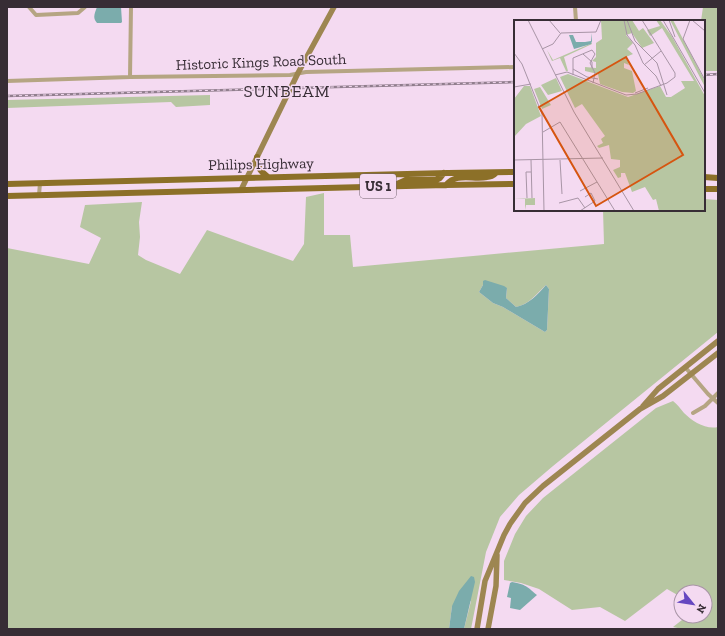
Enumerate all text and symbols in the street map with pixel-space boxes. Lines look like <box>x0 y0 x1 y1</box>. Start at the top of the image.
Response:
inset map <box>514 20 705 211</box>
street label: Historic Kings Road South <box>175 50 347 74</box>
district label: SUNBEAM <box>243 81 331 101</box>
street label: Philips Highway <box>208 154 314 174</box>
road number: US 1 <box>360 174 396 198</box>
north arrow <box>673 584 713 624</box>
text: N <box>693 602 709 616</box>

